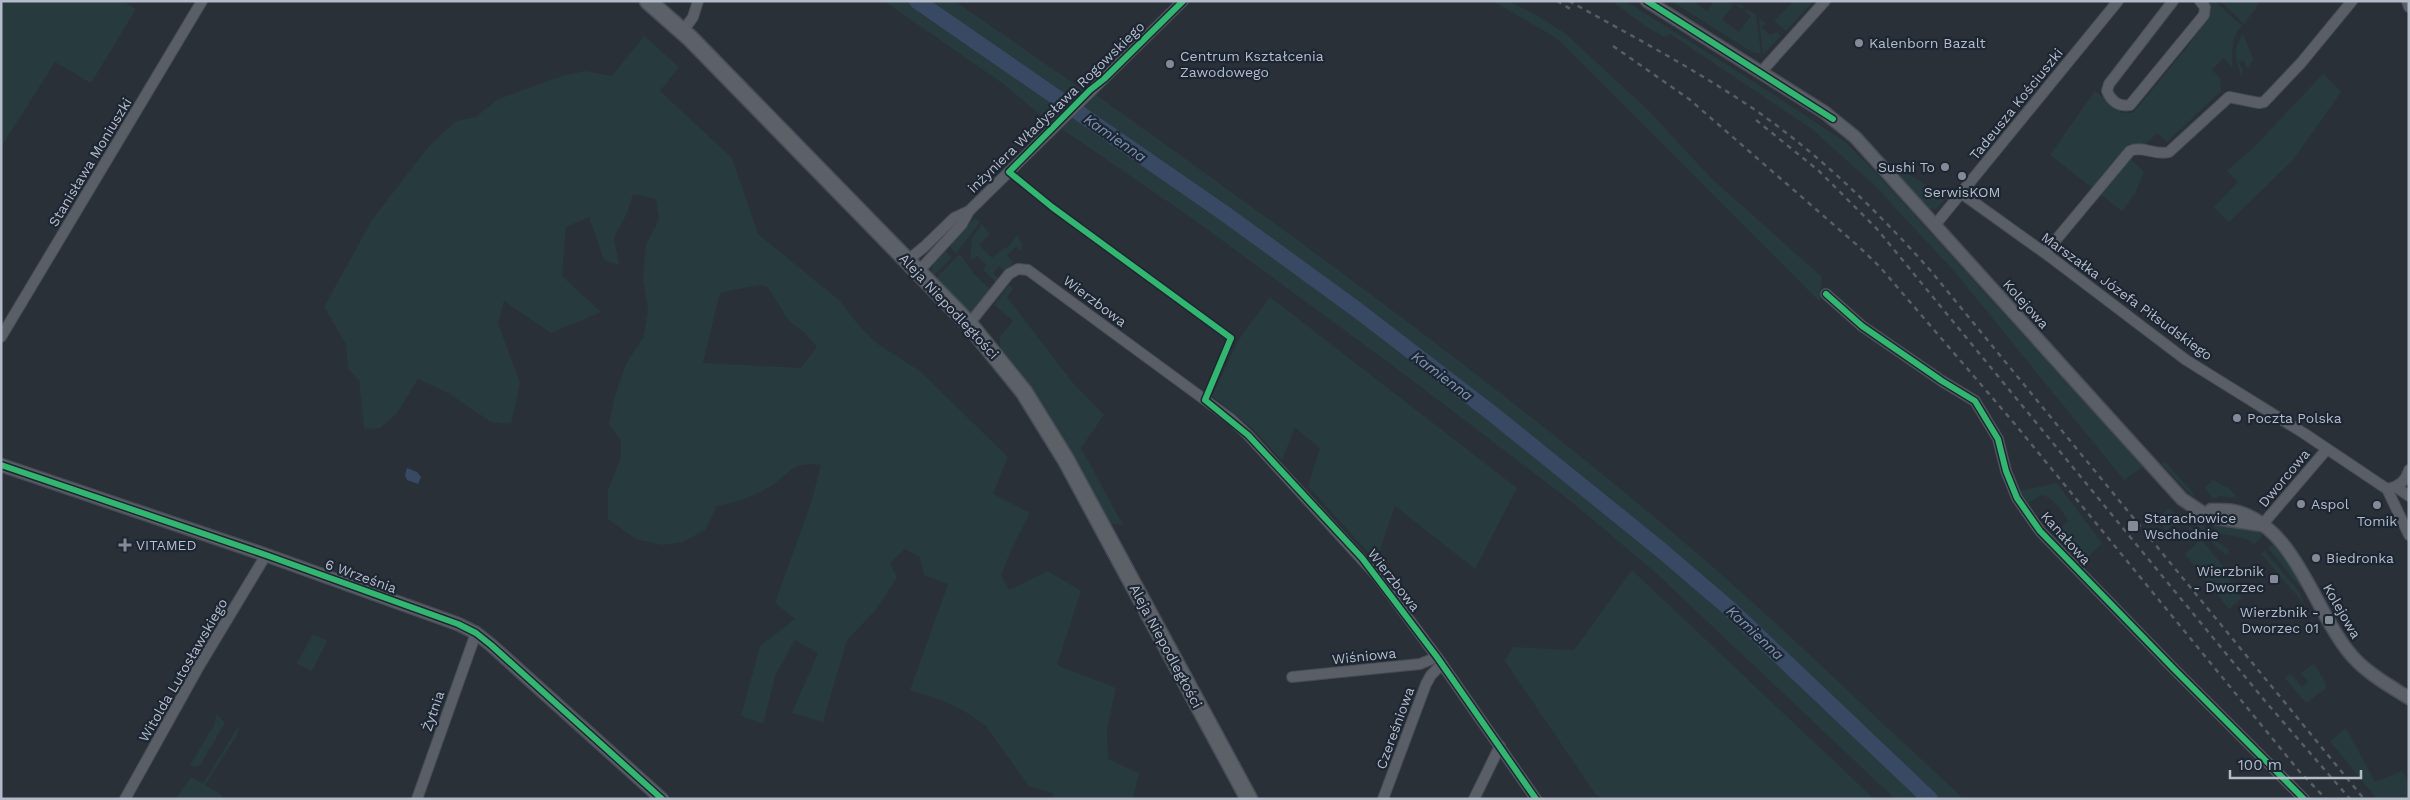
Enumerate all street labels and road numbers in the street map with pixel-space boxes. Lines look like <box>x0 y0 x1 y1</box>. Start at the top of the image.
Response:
street label: inżyniera Władysława Rogowskiego <box>964 18 1148 196</box>
street label: Tadeusza Kościuszki <box>1966 45 2066 163</box>
street label: Stanisława Moniuszki <box>45 95 135 229</box>
street label: Marszałka Józefa Piłsudskiego <box>2038 229 2216 363</box>
street label: Aleja Niepodległości <box>896 250 1002 362</box>
street label: Wierzbowa <box>1060 272 1130 330</box>
street label: Kolejowa <box>2000 276 2052 332</box>
street label: Dworcowa <box>2255 446 2313 510</box>
street label: Kanałowa <box>2038 508 2094 568</box>
street label: Wierzbowa <box>1365 546 1423 614</box>
street label: 6 Września <box>323 556 399 596</box>
street label: Aleja Niepodległości <box>1127 581 1205 711</box>
street label: Kolejowa <box>2320 581 2364 641</box>
street label: Witolda Lutosławskiego <box>135 595 231 745</box>
street label: Wiśniowa <box>1331 645 1397 667</box>
street label: Czereśniowa <box>1373 685 1417 771</box>
street label: Żytnia <box>419 689 447 733</box>

